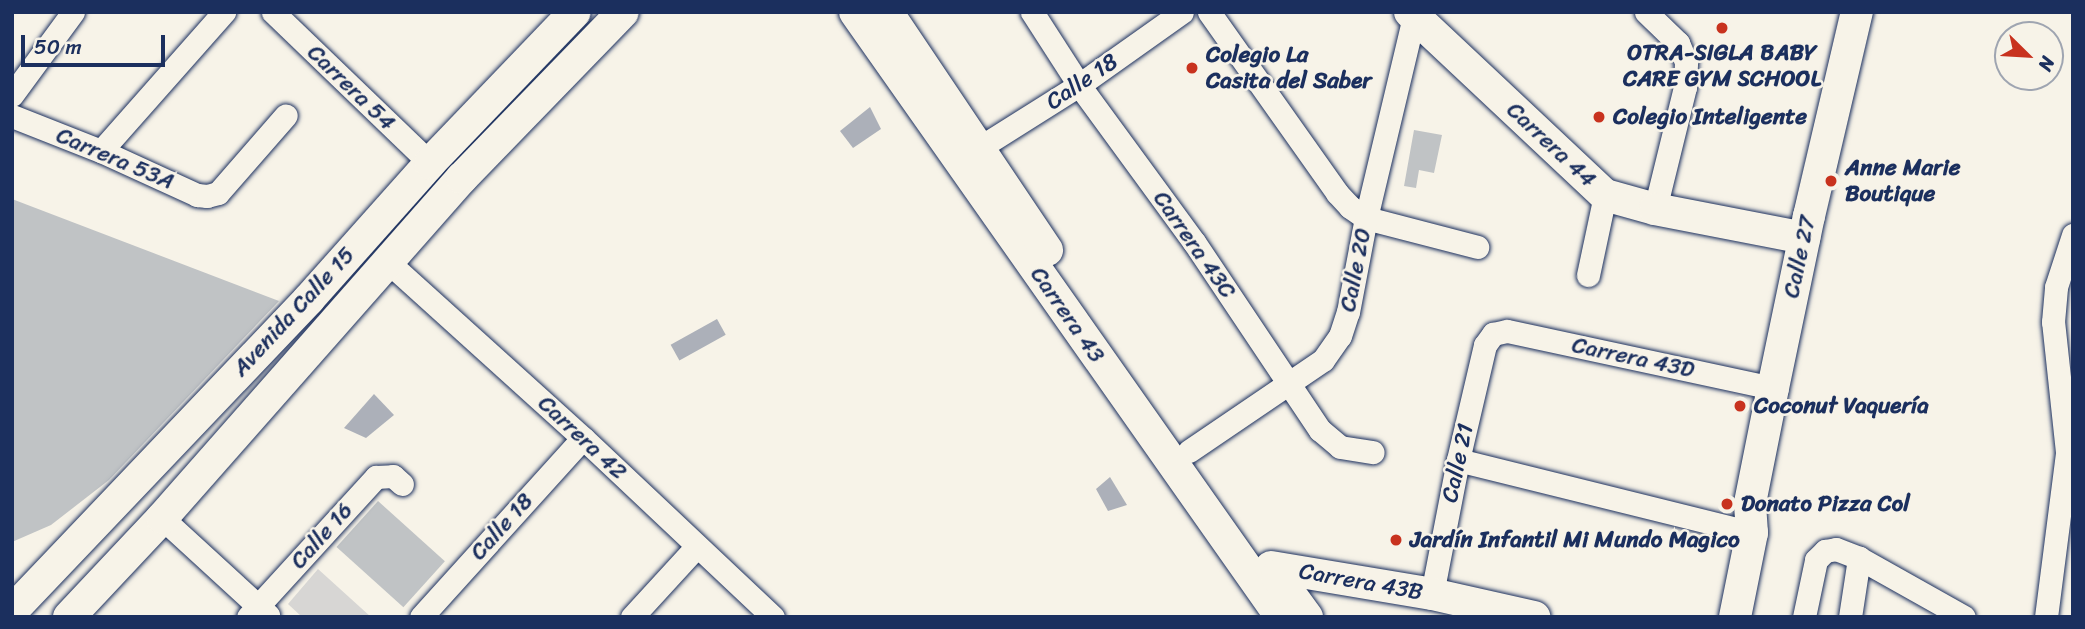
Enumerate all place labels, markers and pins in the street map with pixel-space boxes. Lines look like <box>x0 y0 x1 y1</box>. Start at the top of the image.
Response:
marker: OTRA-SIGLA BABY CARE GYM SCHOOL <box>1714 20 1730 36</box>
place label: OTRA-SIGLA BABY CARE GYM SCHOOL <box>1622 39 1822 93</box>
place label: Colegio La Casita del Saber <box>1206 41 1373 95</box>
marker: Colegio La Casita del Saber <box>1184 60 1200 76</box>
place label: Colegio Inteligente <box>1613 103 1806 131</box>
marker: Colegio Inteligente <box>1591 109 1607 125</box>
place label: Anne Marie Boutique <box>1845 154 1960 208</box>
marker: Anne Marie Boutique <box>1823 173 1839 189</box>
place label: Coconut Vaquería <box>1754 392 1929 420</box>
marker: Coconut Vaquería <box>1732 398 1748 414</box>
place label: Donato Pizza Col <box>1741 490 1910 518</box>
marker: Donato Pizza Col <box>1719 496 1735 512</box>
place label: Jardín Infantil Mi Mundo Magico <box>1410 526 1739 554</box>
marker: Jardín Infantil Mi Mundo Magico <box>1388 532 1404 548</box>

